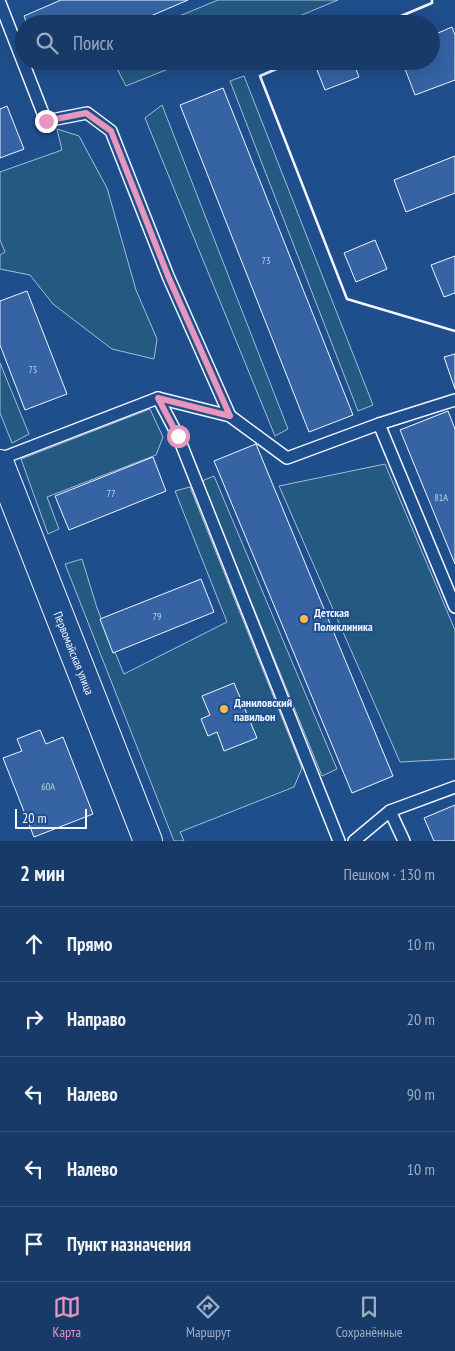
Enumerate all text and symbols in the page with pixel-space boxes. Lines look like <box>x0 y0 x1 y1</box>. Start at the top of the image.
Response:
search box <box>15 15 440 70</box>
icon: search <box>33 29 61 57</box>
text: Поиск <box>73 31 114 55</box>
route end <box>35 110 58 133</box>
house number: 73 <box>262 254 271 267</box>
house number: 75 <box>29 363 38 376</box>
route start <box>167 425 190 448</box>
house number: 77 <box>107 487 116 500</box>
house number: 81А <box>434 491 448 504</box>
place label: Детская Поликлиника <box>314 605 373 634</box>
street label: Первомайская улица <box>51 609 98 697</box>
house number: 79 <box>153 610 162 623</box>
marker: Детская Поликлиника <box>298 613 310 625</box>
place label: Даниловский павильон <box>234 695 292 724</box>
marker: Даниловский павильон <box>218 703 230 715</box>
house number: 60А <box>41 780 55 793</box>
scale bar <box>15 806 88 829</box>
text: 20 m <box>22 809 47 827</box>
text: 2 мин <box>20 860 65 887</box>
text: Пешком · 130 m <box>344 864 435 884</box>
icon: ahead <box>20 930 48 958</box>
text: Прямо <box>67 932 112 956</box>
text: 10 m <box>407 934 435 954</box>
icon: right <box>20 1005 48 1033</box>
text: Направо <box>67 1007 126 1031</box>
text: 20 m <box>407 1009 435 1029</box>
icon: left <box>20 1080 48 1108</box>
text: Налево <box>67 1082 118 1106</box>
text: 90 m <box>407 1084 435 1104</box>
icon: left <box>20 1155 48 1183</box>
text: Налево <box>67 1157 118 1181</box>
text: 10 m <box>407 1159 435 1179</box>
icon: arrive <box>20 1230 48 1258</box>
text: Пункт назначения <box>67 1232 191 1256</box>
tab: Карта <box>53 1293 81 1341</box>
tab: Маршрут <box>186 1293 231 1341</box>
tab: Сохранённые <box>336 1293 402 1341</box>

